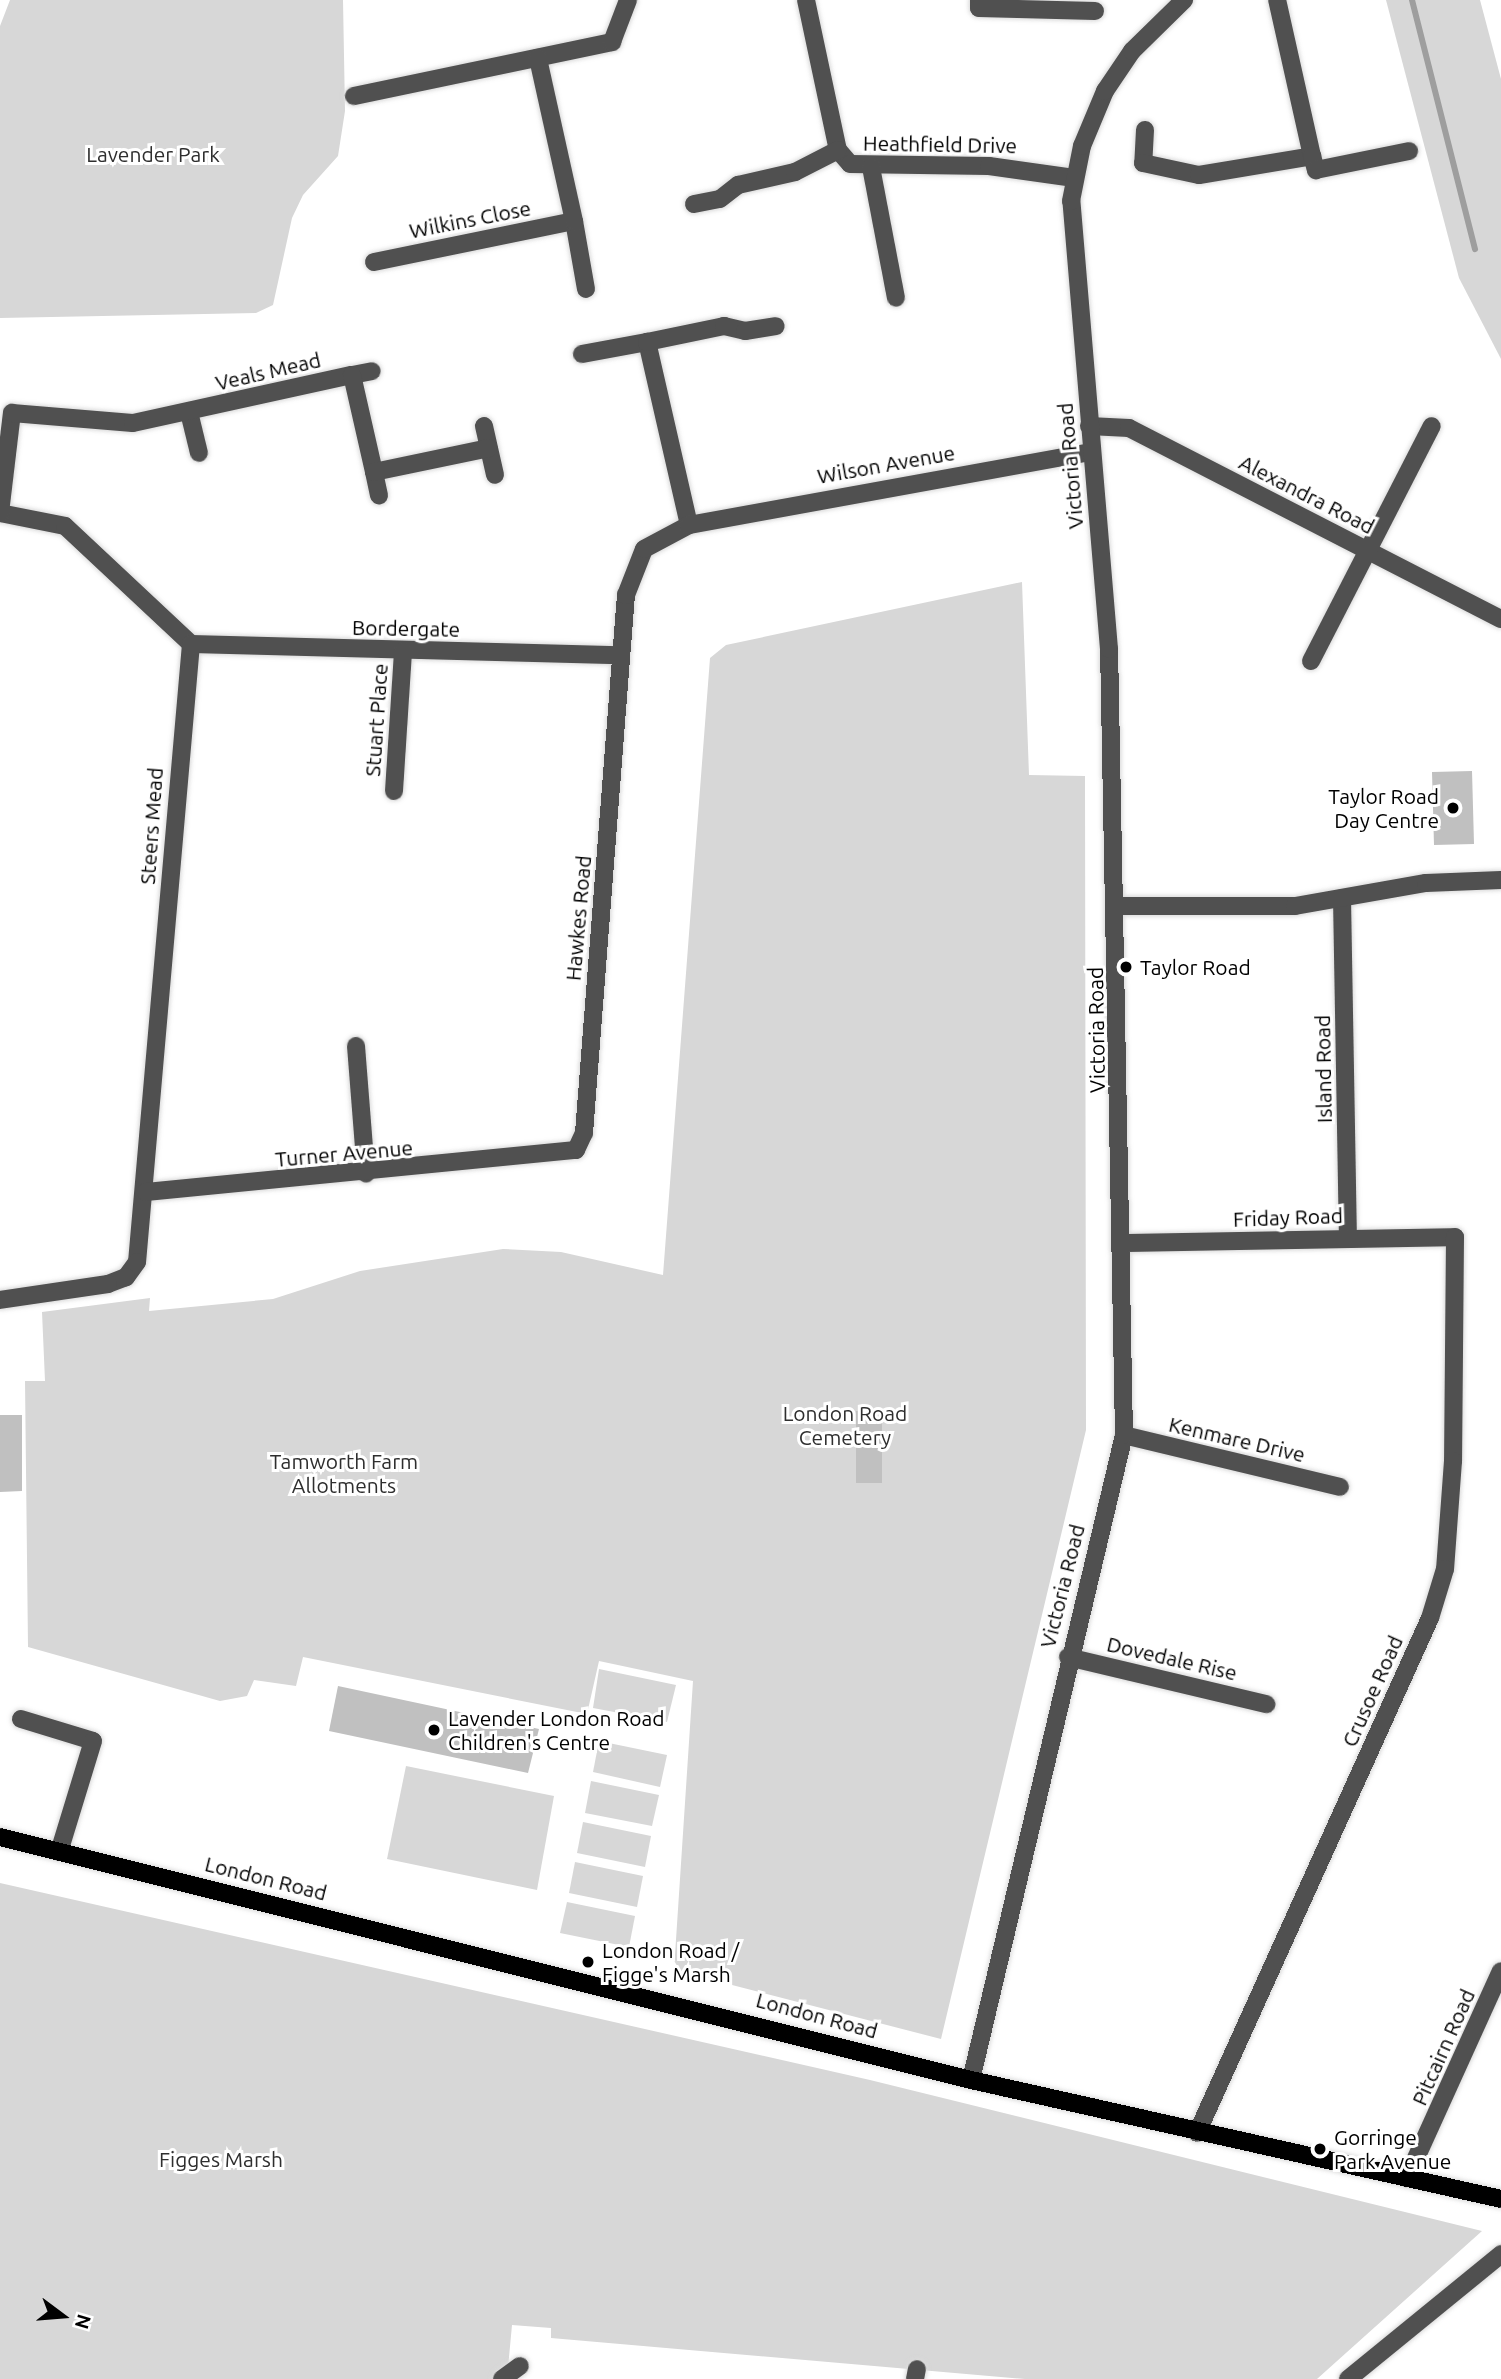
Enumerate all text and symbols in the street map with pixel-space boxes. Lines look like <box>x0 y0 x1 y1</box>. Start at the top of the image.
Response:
street label: Heathfield Drive <box>863 130 1017 158</box>
park label: Lavender Park <box>86 141 220 167</box>
street label: Wilkins Close <box>407 195 533 243</box>
street label: Veals Mead <box>213 347 323 395</box>
street label: Victoria Road <box>1052 402 1088 530</box>
street label: Wilson Avenue <box>815 439 957 489</box>
street label: Alexandra Road <box>1235 449 1379 539</box>
street label: Bordergate <box>352 614 460 642</box>
street label: Stuart Place <box>359 663 393 777</box>
street label: Steers Mead <box>134 767 168 885</box>
place label: Taylor Road Day Centre <box>1328 783 1439 833</box>
marker: Taylor Road Day Centre <box>1445 800 1461 816</box>
street label: Hawkes Road <box>560 854 596 982</box>
place label: Taylor Road <box>1140 954 1251 980</box>
marker: Taylor Road <box>1118 959 1134 975</box>
street label: Victoria Road <box>1082 967 1110 1093</box>
street label: Island Road <box>1309 1015 1337 1123</box>
street label: Turner Avenue <box>274 1134 414 1172</box>
street label: Friday Road <box>1233 1202 1343 1232</box>
park label: London Road Cemetery <box>783 1400 907 1450</box>
street label: Kenmare Drive <box>1166 1411 1308 1467</box>
park label: Tamworth Farm Allotments <box>270 1448 418 1498</box>
street label: Victoria Road <box>1034 1522 1090 1650</box>
street label: Dovedale Rise <box>1104 1631 1240 1685</box>
street label: Crusoe Road <box>1336 1632 1408 1750</box>
place label: Lavender London Road Children's Centre <box>448 1705 665 1755</box>
marker: Lavender London Road Children's Centre <box>426 1722 442 1738</box>
street label: London Road <box>202 1851 330 1905</box>
place label: London Road / Figge's Marsh <box>602 1937 739 1987</box>
marker: London Road / Figge's Marsh <box>580 1954 596 1970</box>
street label: Pitcairn Road <box>1406 1985 1480 2109</box>
street label: London Road <box>753 1987 881 2043</box>
place label: Gorringe Park Avenue <box>1334 2124 1451 2174</box>
marker: Gorringe Park Avenue <box>1312 2141 1328 2157</box>
park label: Figges Marsh <box>159 2146 283 2172</box>
north arrow <box>28 2281 98 2351</box>
text: N <box>71 2312 96 2332</box>

